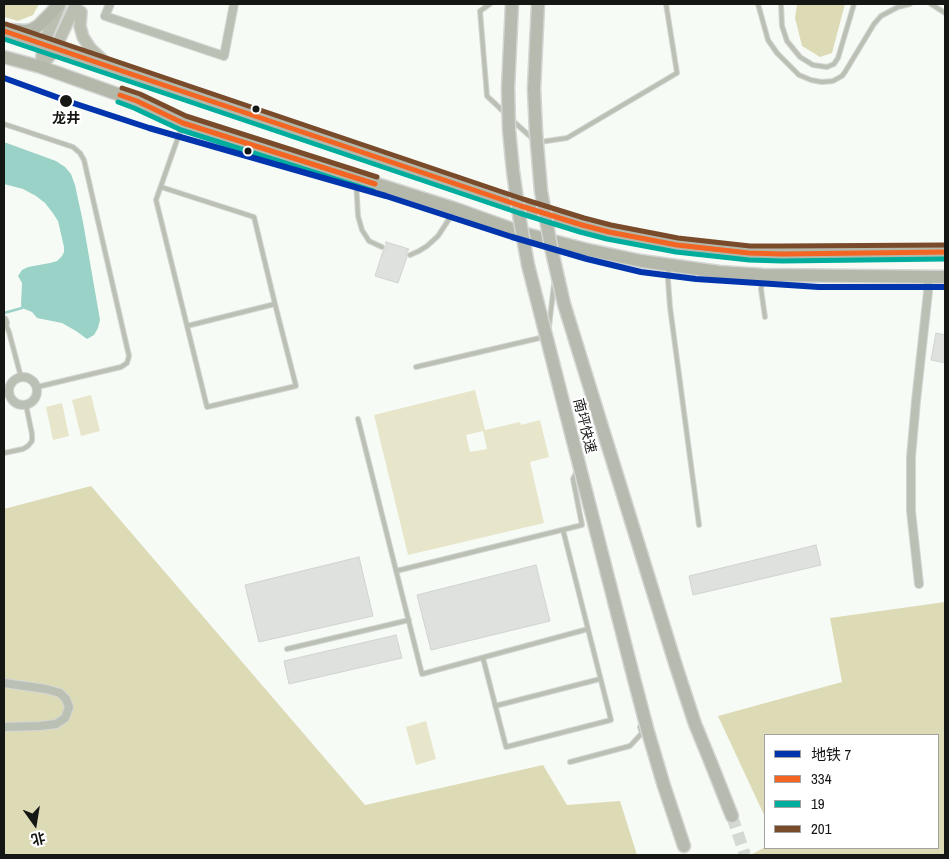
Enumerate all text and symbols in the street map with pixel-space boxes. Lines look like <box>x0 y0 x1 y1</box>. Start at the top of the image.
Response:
marker: 龙井 <box>58 93 74 109</box>
unlabelled marker <box>251 104 261 114</box>
place label: 龙井 <box>52 111 80 127</box>
unlabelled marker <box>243 146 253 156</box>
street label: 南坪快速 <box>569 397 599 455</box>
legend <box>764 734 939 849</box>
text: 地铁 7 <box>811 744 851 765</box>
text: 334 <box>811 768 832 789</box>
text: 19 <box>811 793 825 814</box>
north arrow <box>10 799 60 849</box>
text: 201 <box>811 818 832 839</box>
text: 北 <box>30 828 47 849</box>

